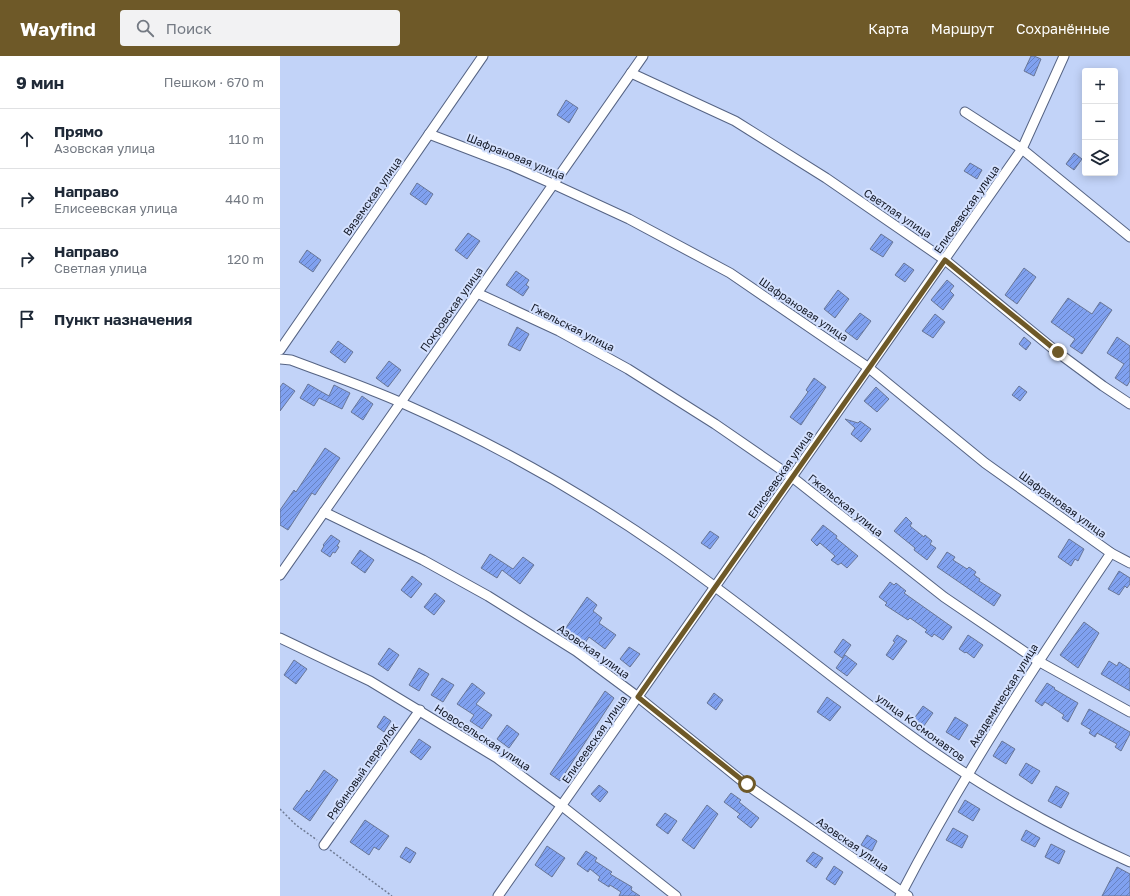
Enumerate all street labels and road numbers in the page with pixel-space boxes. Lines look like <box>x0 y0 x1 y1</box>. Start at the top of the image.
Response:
street label: Шафрановая улица <box>465 130 567 182</box>
street label: Вяземская улица <box>340 154 404 238</box>
street label: Елисеевская улица <box>931 162 1001 256</box>
street label: Светлая улица <box>862 186 934 240</box>
street label: Покровская улица <box>417 264 485 354</box>
street label: Шафрановая улица <box>757 274 851 344</box>
street label: Гжельская улица <box>529 300 617 354</box>
street label: Елисеевская улица <box>745 427 815 521</box>
street label: Шафрановая улица <box>1017 468 1109 540</box>
street label: Гжельская улица <box>806 471 886 539</box>
street label: Азовская улица <box>555 621 633 681</box>
street label: Академическая улица <box>966 641 1040 749</box>
street label: улица Космонавтов <box>874 690 968 764</box>
street label: Елисеевская улица <box>559 692 629 786</box>
street label: Новосельская улица <box>432 701 534 773</box>
street label: Рябиновый переулок <box>324 720 401 822</box>
street label: Азовская улица <box>814 814 892 874</box>

